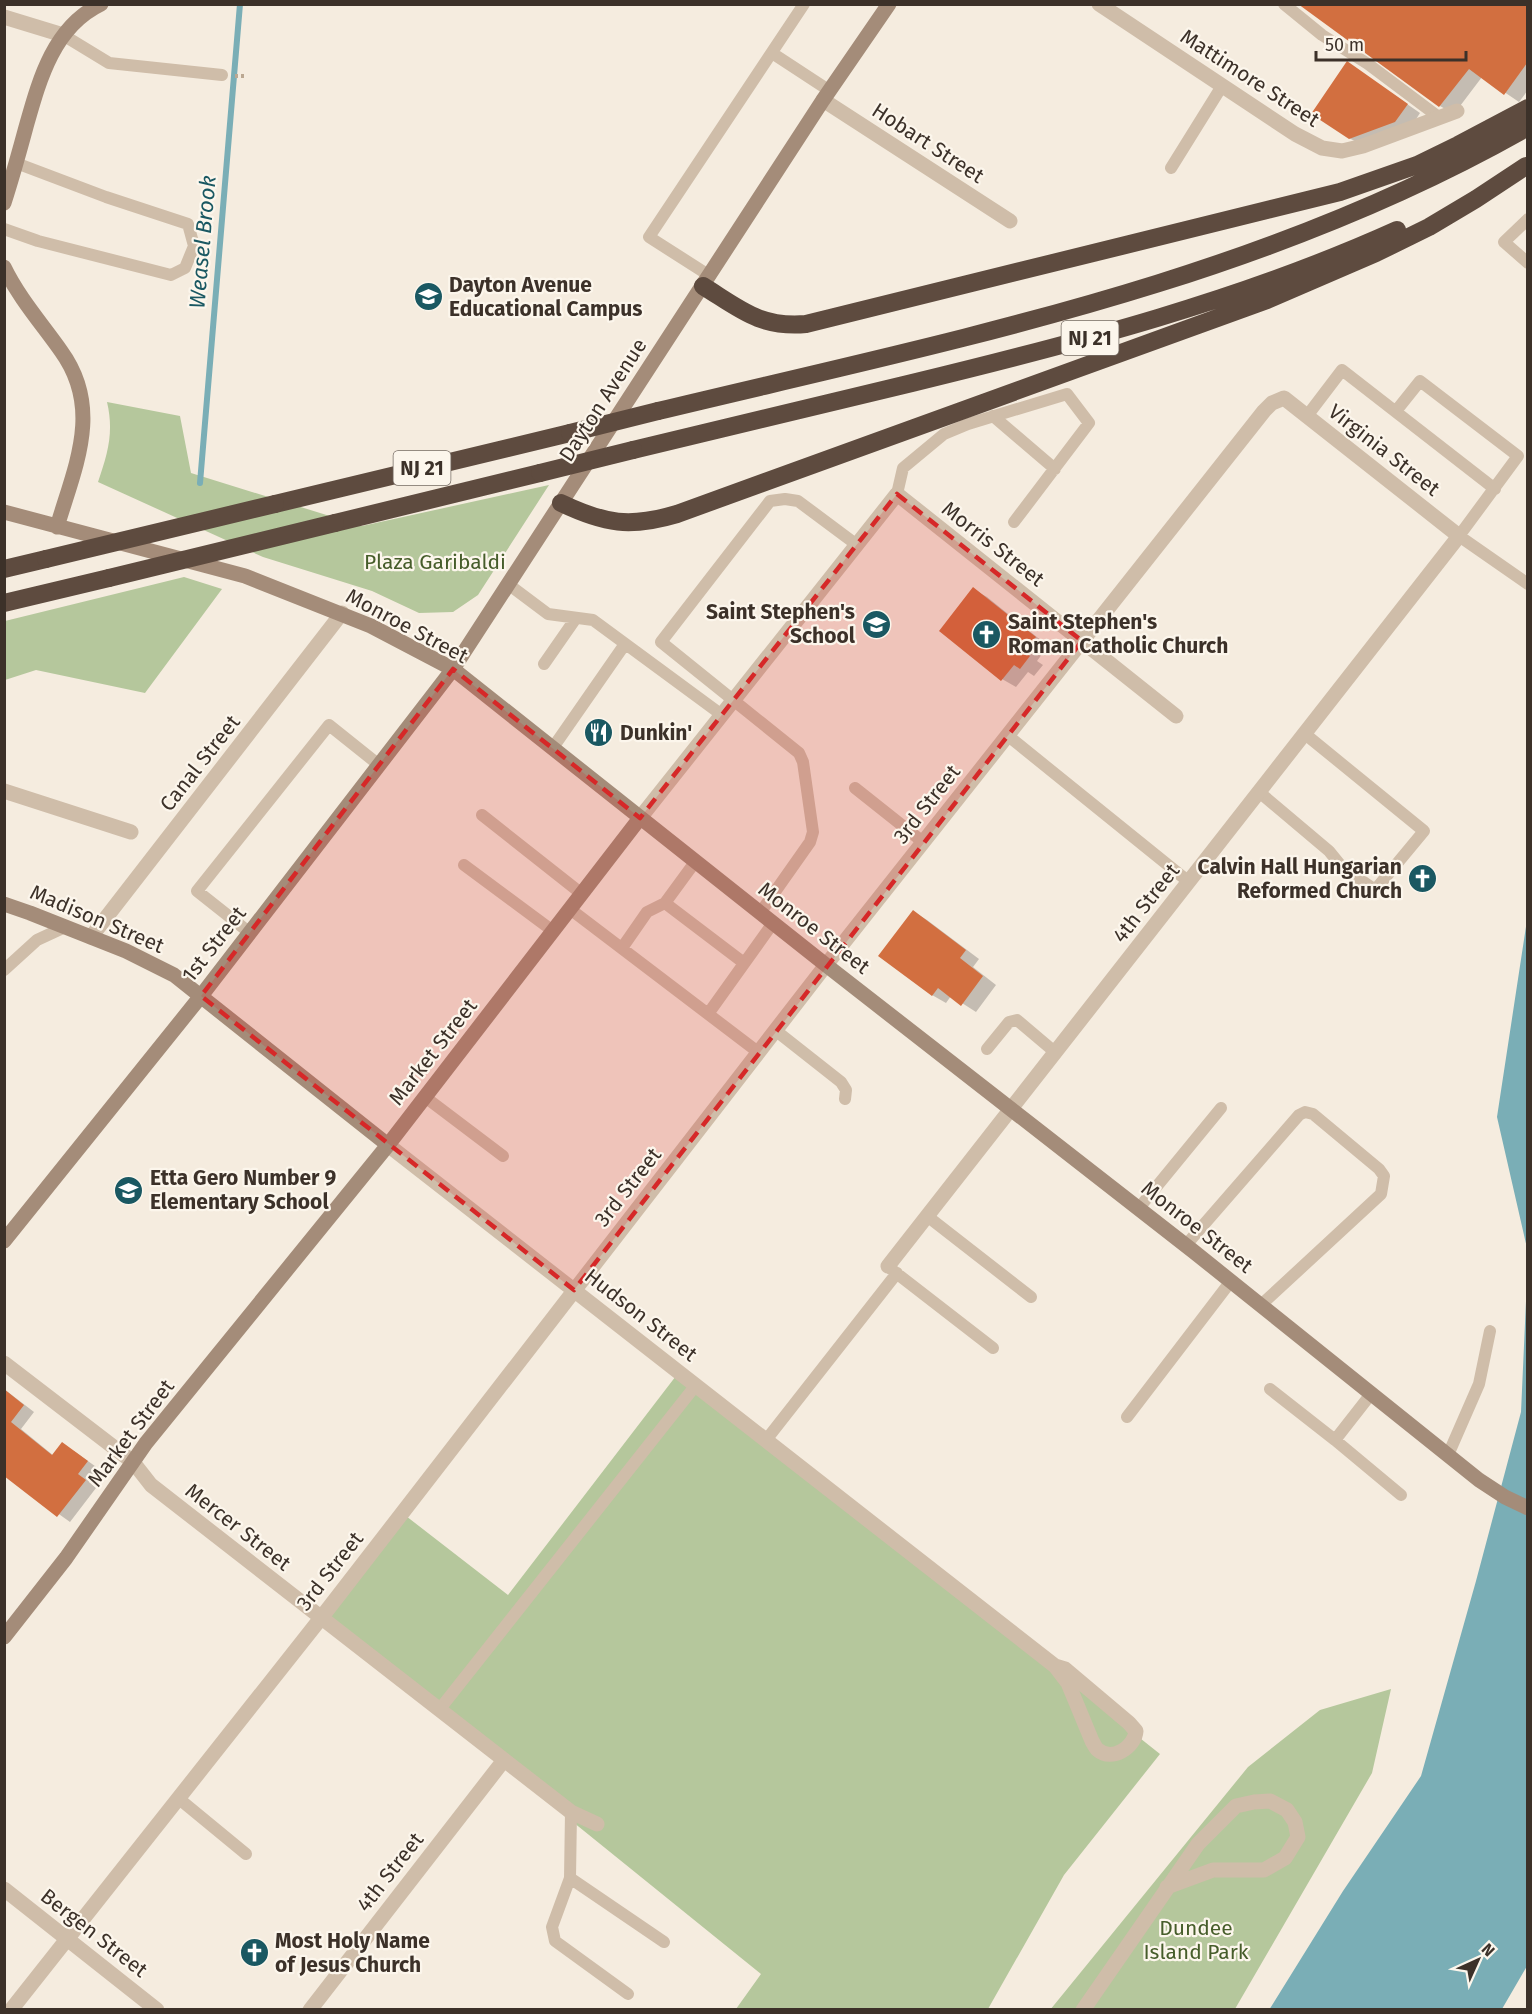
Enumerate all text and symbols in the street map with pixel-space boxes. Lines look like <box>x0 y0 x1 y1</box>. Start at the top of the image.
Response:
street label: Mattimore Street <box>1176 23 1325 133</box>
scale bar <box>1316 24 1466 62</box>
text: 50 m <box>1325 34 1364 56</box>
street label: Hobart Street <box>867 97 989 189</box>
water label: Weasel Brook <box>183 174 222 310</box>
place label: Dayton Avenue Educational Campus <box>449 272 642 322</box>
school or university icon: Dayton Avenue Educational Campus <box>412 281 444 313</box>
road number: NJ 21 <box>1062 321 1118 355</box>
street label: Dayton Avenue <box>553 333 653 467</box>
street label: Virginia Street <box>1323 398 1445 502</box>
road number: NJ 21 <box>394 451 450 485</box>
street label: Morris Street <box>936 496 1050 592</box>
park label: Plaza Garibaldi <box>364 549 506 575</box>
street label: Monroe Street <box>341 583 473 669</box>
place label: Saint Stephen's School <box>706 599 856 649</box>
school or university icon: Saint Stephen's School <box>860 608 892 640</box>
place label: Saint Stephen's Roman Catholic Church <box>1008 609 1228 659</box>
church icon: Saint Stephen's Roman Catholic Church <box>971 618 1003 650</box>
street label: Canal Street <box>154 709 246 816</box>
restaurant icon: Dunkin' <box>583 717 615 749</box>
place label: Dunkin' <box>620 720 692 746</box>
street label: 3rd Street <box>888 759 966 849</box>
place label: Calvin Hall Hungarian Reformed Church <box>1198 854 1402 904</box>
street label: 4th Street <box>1107 858 1185 948</box>
church icon: Calvin Hall Hungarian Reformed Church <box>1407 863 1439 895</box>
street label: Monroe Street <box>753 876 875 980</box>
street label: Madison Street <box>26 879 168 959</box>
street label: 1st Street <box>176 901 252 987</box>
street label: Market Street <box>383 993 483 1110</box>
street label: 3rd Street <box>589 1142 667 1232</box>
place label: Etta Gero Number 9 Elementary School <box>150 1165 336 1215</box>
school or university icon: Etta Gero Number 9 Elementary School <box>113 1174 145 1206</box>
street label: Monroe Street <box>1136 1175 1258 1279</box>
street label: Hudson Street <box>579 1263 703 1367</box>
street label: Market Street <box>82 1374 180 1492</box>
street label: Mercer Street <box>180 1478 296 1577</box>
street label: 3rd Street <box>291 1526 369 1616</box>
street label: 4th Street <box>351 1827 429 1917</box>
street label: Bergen Street <box>35 1883 153 1983</box>
park label: Dundee Island Park <box>1143 1915 1249 1965</box>
place label: Most Holy Name of Jesus Church <box>275 1928 430 1978</box>
north arrow <box>1448 1930 1508 1990</box>
church icon: Most Holy Name of Jesus Church <box>238 1937 270 1969</box>
text: N <box>1478 1939 1499 1960</box>

